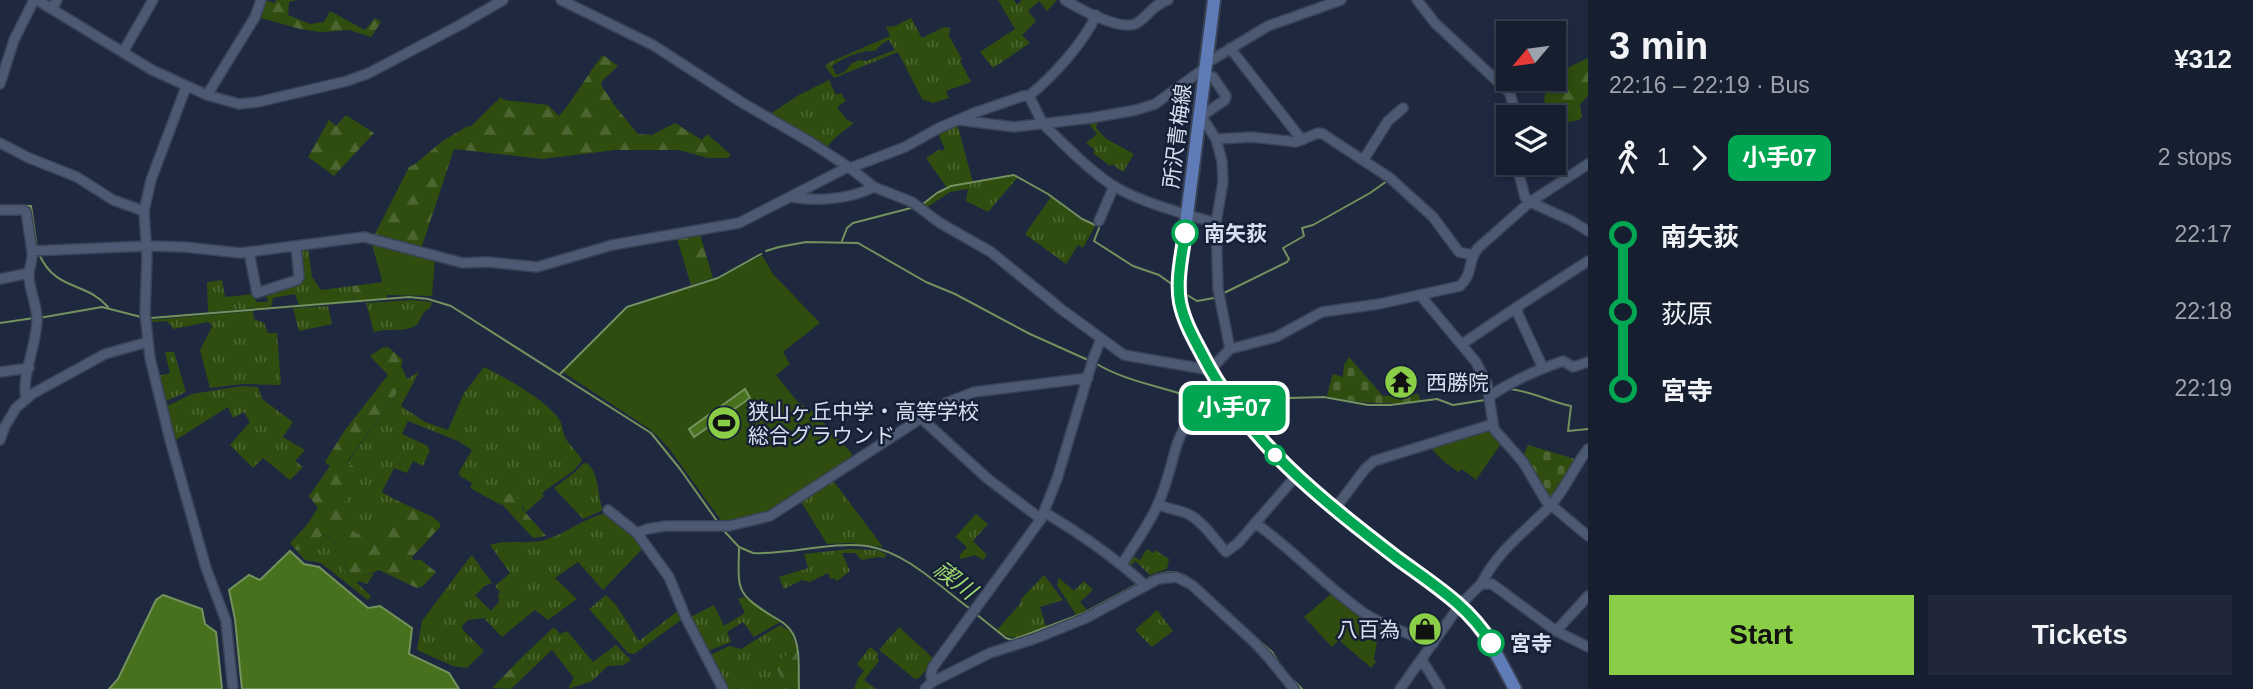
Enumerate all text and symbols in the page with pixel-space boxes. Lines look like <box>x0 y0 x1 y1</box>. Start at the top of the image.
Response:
north arrow <box>1496 21 1566 91</box>
map controls <box>1496 21 1566 175</box>
text: 3 min <box>1609 25 1708 67</box>
text: ¥312 <box>2174 44 2232 74</box>
text: 22:16 – 22:19 · Bus <box>1609 72 1810 98</box>
street label: 所沢青梅線 <box>1159 82 1195 190</box>
button: layers <box>1496 105 1566 175</box>
icon: walk <box>1609 139 1647 177</box>
icon: forward <box>1680 139 1718 177</box>
text: 1 <box>1657 144 1670 170</box>
text: 小手07 <box>1742 144 1817 171</box>
text: 2 stops <box>2158 144 2232 170</box>
marker: 南矢荻 <box>1172 220 1198 246</box>
text: 22:17 <box>2174 221 2232 247</box>
place label: 南矢荻 <box>1204 222 1267 245</box>
text: 南矢荻 <box>1661 222 1739 252</box>
text: 22:18 <box>2174 298 2232 324</box>
text: 荻原 <box>1661 299 1713 329</box>
temple icon: 西勝院 <box>1382 363 1420 401</box>
place label: 西勝院 <box>1426 371 1489 394</box>
text: 22:19 <box>2174 375 2232 401</box>
text: 宮寺 <box>1661 376 1713 406</box>
line badge: 小手07 <box>1185 385 1283 431</box>
text: 小手07 <box>1197 394 1271 421</box>
place label: 狭山ヶ丘中学・高等学校 総合グラウンド <box>748 400 979 447</box>
sports icon: 狭山ヶ丘中学・高等学校 総合グラウンド <box>705 404 743 442</box>
unlabelled marker <box>1265 445 1285 465</box>
water label: 禊川 <box>929 556 984 606</box>
button: Start <box>1609 595 1914 675</box>
button: Tickets <box>1928 595 2232 675</box>
shop icon: 八百為 <box>1406 610 1444 648</box>
place label: 八百為 <box>1337 618 1400 641</box>
marker: 宮寺 <box>1478 630 1504 656</box>
place label: 宮寺 <box>1510 632 1552 655</box>

